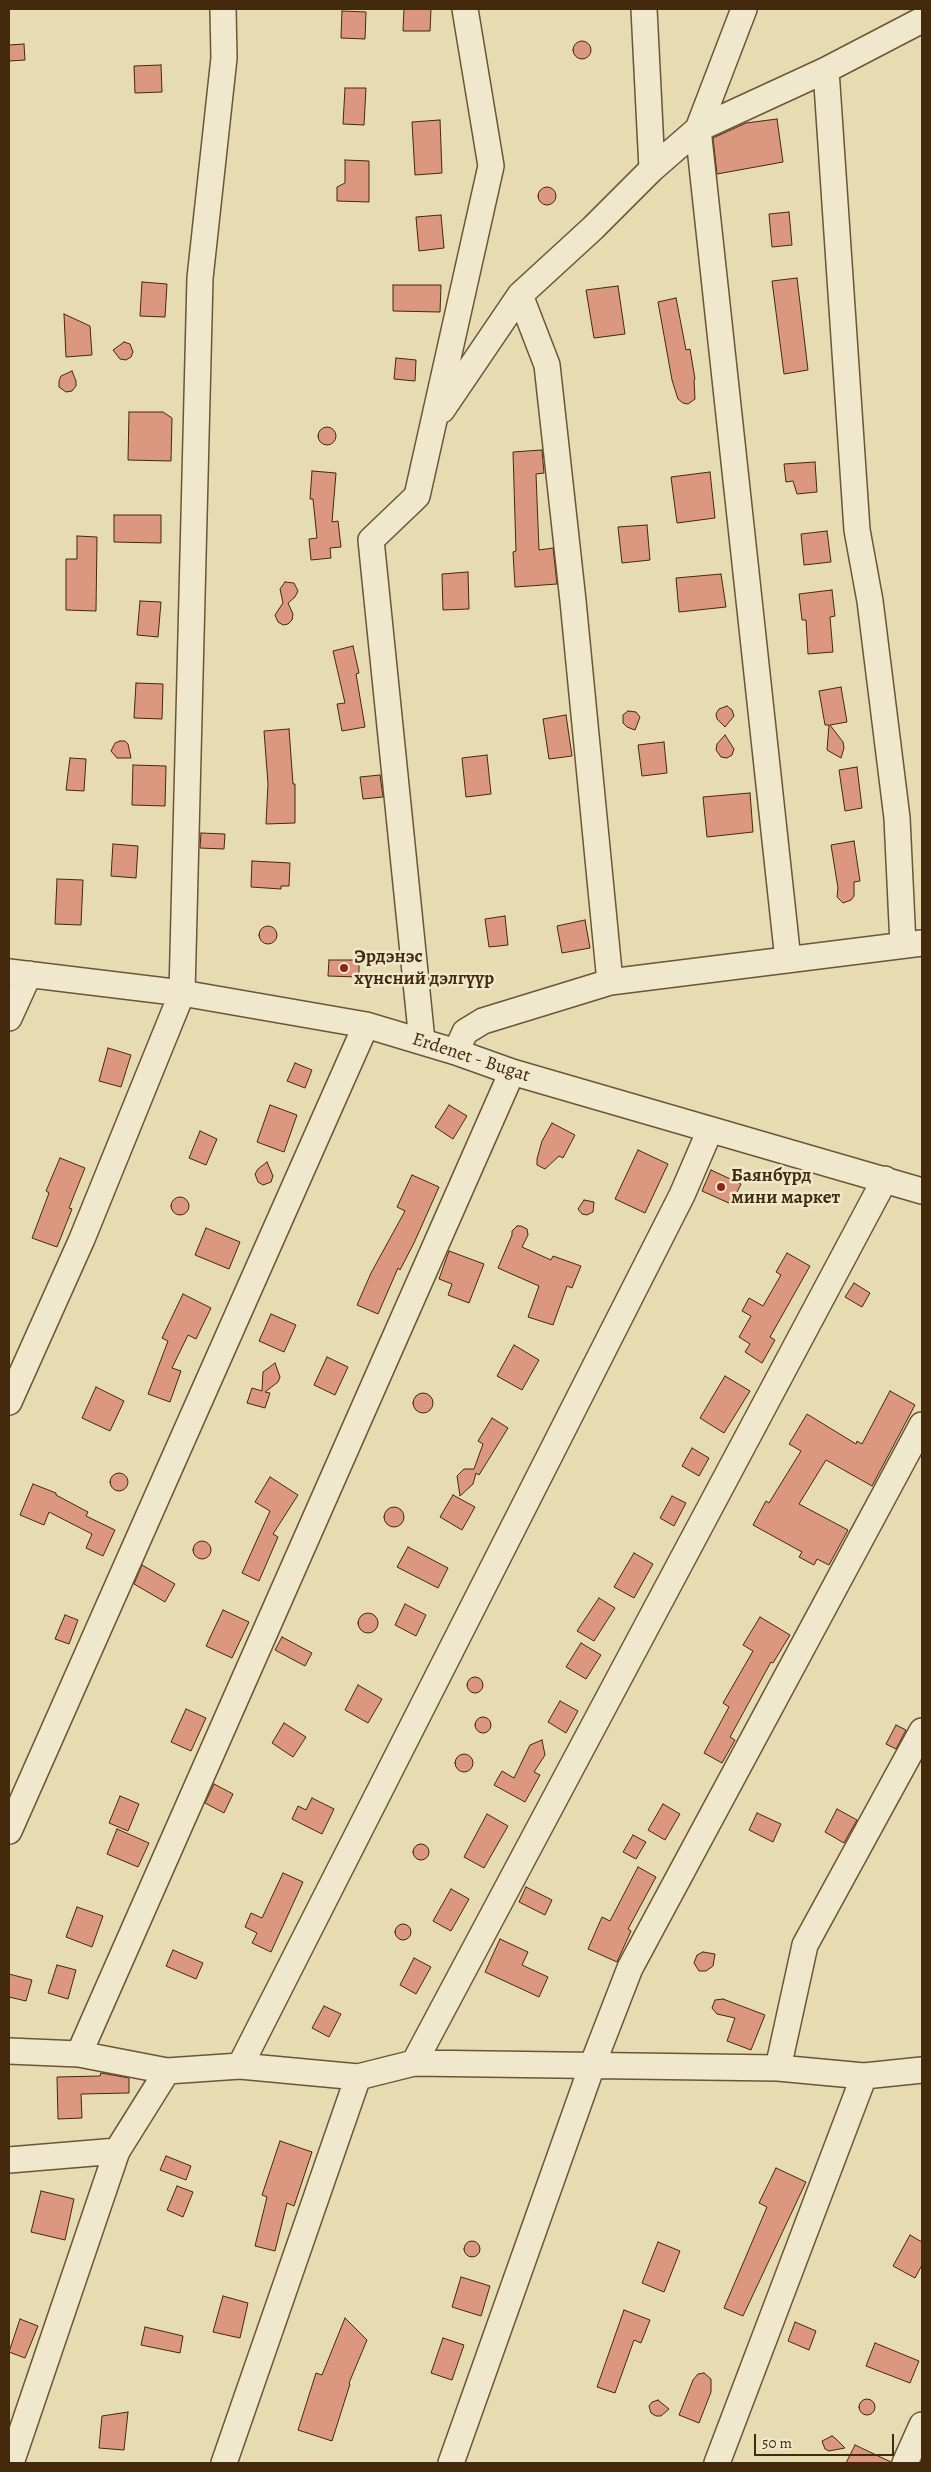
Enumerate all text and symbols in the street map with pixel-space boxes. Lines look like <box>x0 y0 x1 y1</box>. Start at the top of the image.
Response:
place label: Эрдэнэс хүнсний дэлгүүр <box>354 946 494 990</box>
marker: Эрдэнэс хүнсний дэлгүүр <box>338 962 350 974</box>
street label: Erdenet - Bugat <box>409 1028 533 1088</box>
place label: Баянбүрд мини маркет <box>731 1165 840 1209</box>
marker: Баянбүрд мини маркет <box>715 1181 727 1193</box>
scale bar <box>756 2424 896 2456</box>
text: 50 m <box>762 2433 792 2453</box>

